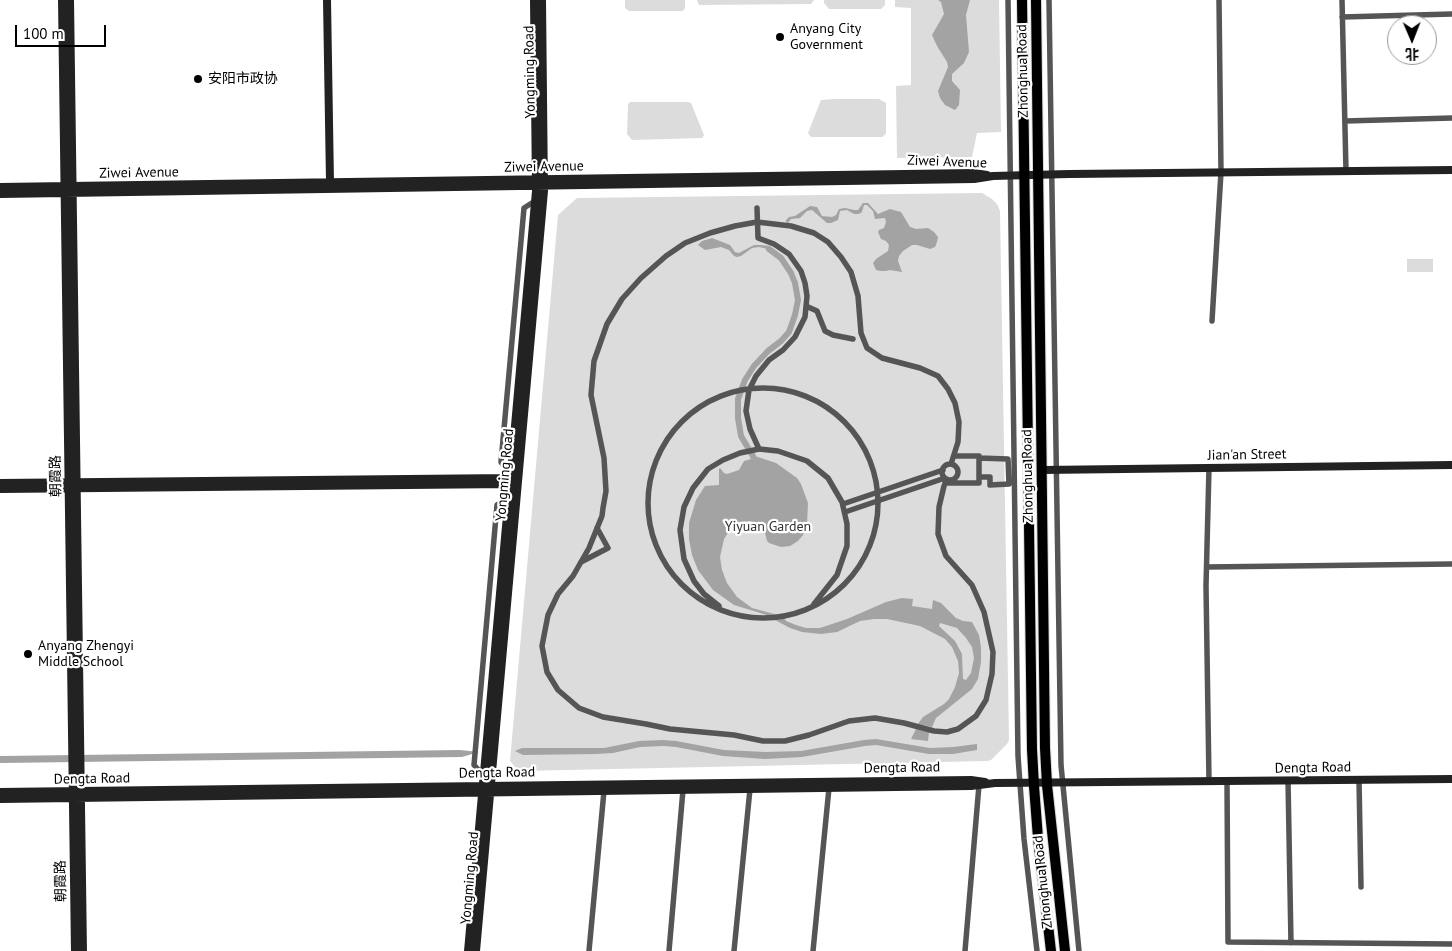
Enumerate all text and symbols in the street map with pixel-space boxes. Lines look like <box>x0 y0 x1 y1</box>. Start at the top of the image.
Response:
scale bar <box>18 15 109 47</box>
north arrow <box>1387 15 1437 65</box>
place label: Anyang City Government <box>790 21 863 54</box>
text: 100 m <box>23 24 64 43</box>
street label: Zhonghua Road <box>1014 24 1032 118</box>
street label: Yongming Road <box>521 25 539 119</box>
marker: Anyang City Government <box>774 31 786 43</box>
text: 北 <box>1405 45 1419 63</box>
place label: 安阳市政协 <box>208 71 278 87</box>
marker: 安阳市政协 <box>192 73 204 85</box>
street label: Ziwei Avenue <box>907 152 987 172</box>
street label: Ziwei Avenue <box>504 158 584 176</box>
street label: Ziwei Avenue <box>99 164 179 182</box>
street label: Yongming Road <box>493 428 517 522</box>
street label: Zhonghua Road <box>1019 429 1037 523</box>
street label: Jian'an Street <box>1208 446 1286 464</box>
street label: 朝霞路 <box>47 455 65 497</box>
park label: Yiyuan Garden <box>725 519 811 535</box>
place label: Anyang Zhengyi Middle School <box>38 638 134 670</box>
marker: Anyang Zhengyi Middle School <box>22 648 34 660</box>
street label: Dengta Road <box>864 759 940 777</box>
street label: Dengta Road <box>1275 759 1351 777</box>
street label: Dengta Road <box>459 764 535 782</box>
street label: Dengta Road <box>54 770 130 788</box>
street label: Yongming Road <box>458 831 482 925</box>
street label: Zhonghua Road <box>1030 835 1056 929</box>
street label: 朝霞路 <box>52 860 70 902</box>

